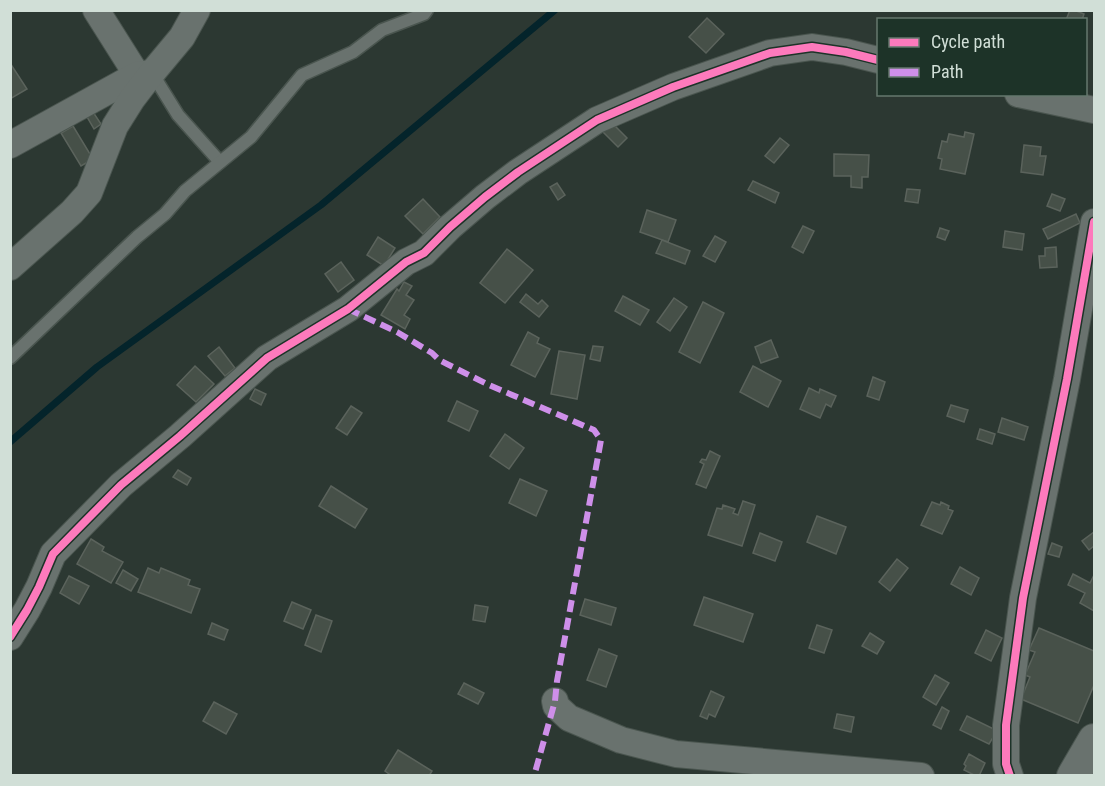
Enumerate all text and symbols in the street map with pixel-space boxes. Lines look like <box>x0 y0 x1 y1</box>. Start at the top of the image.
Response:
legend <box>877 18 1087 96</box>
text: Cycle path <box>931 31 1005 52</box>
text: Path <box>931 61 964 82</box>

